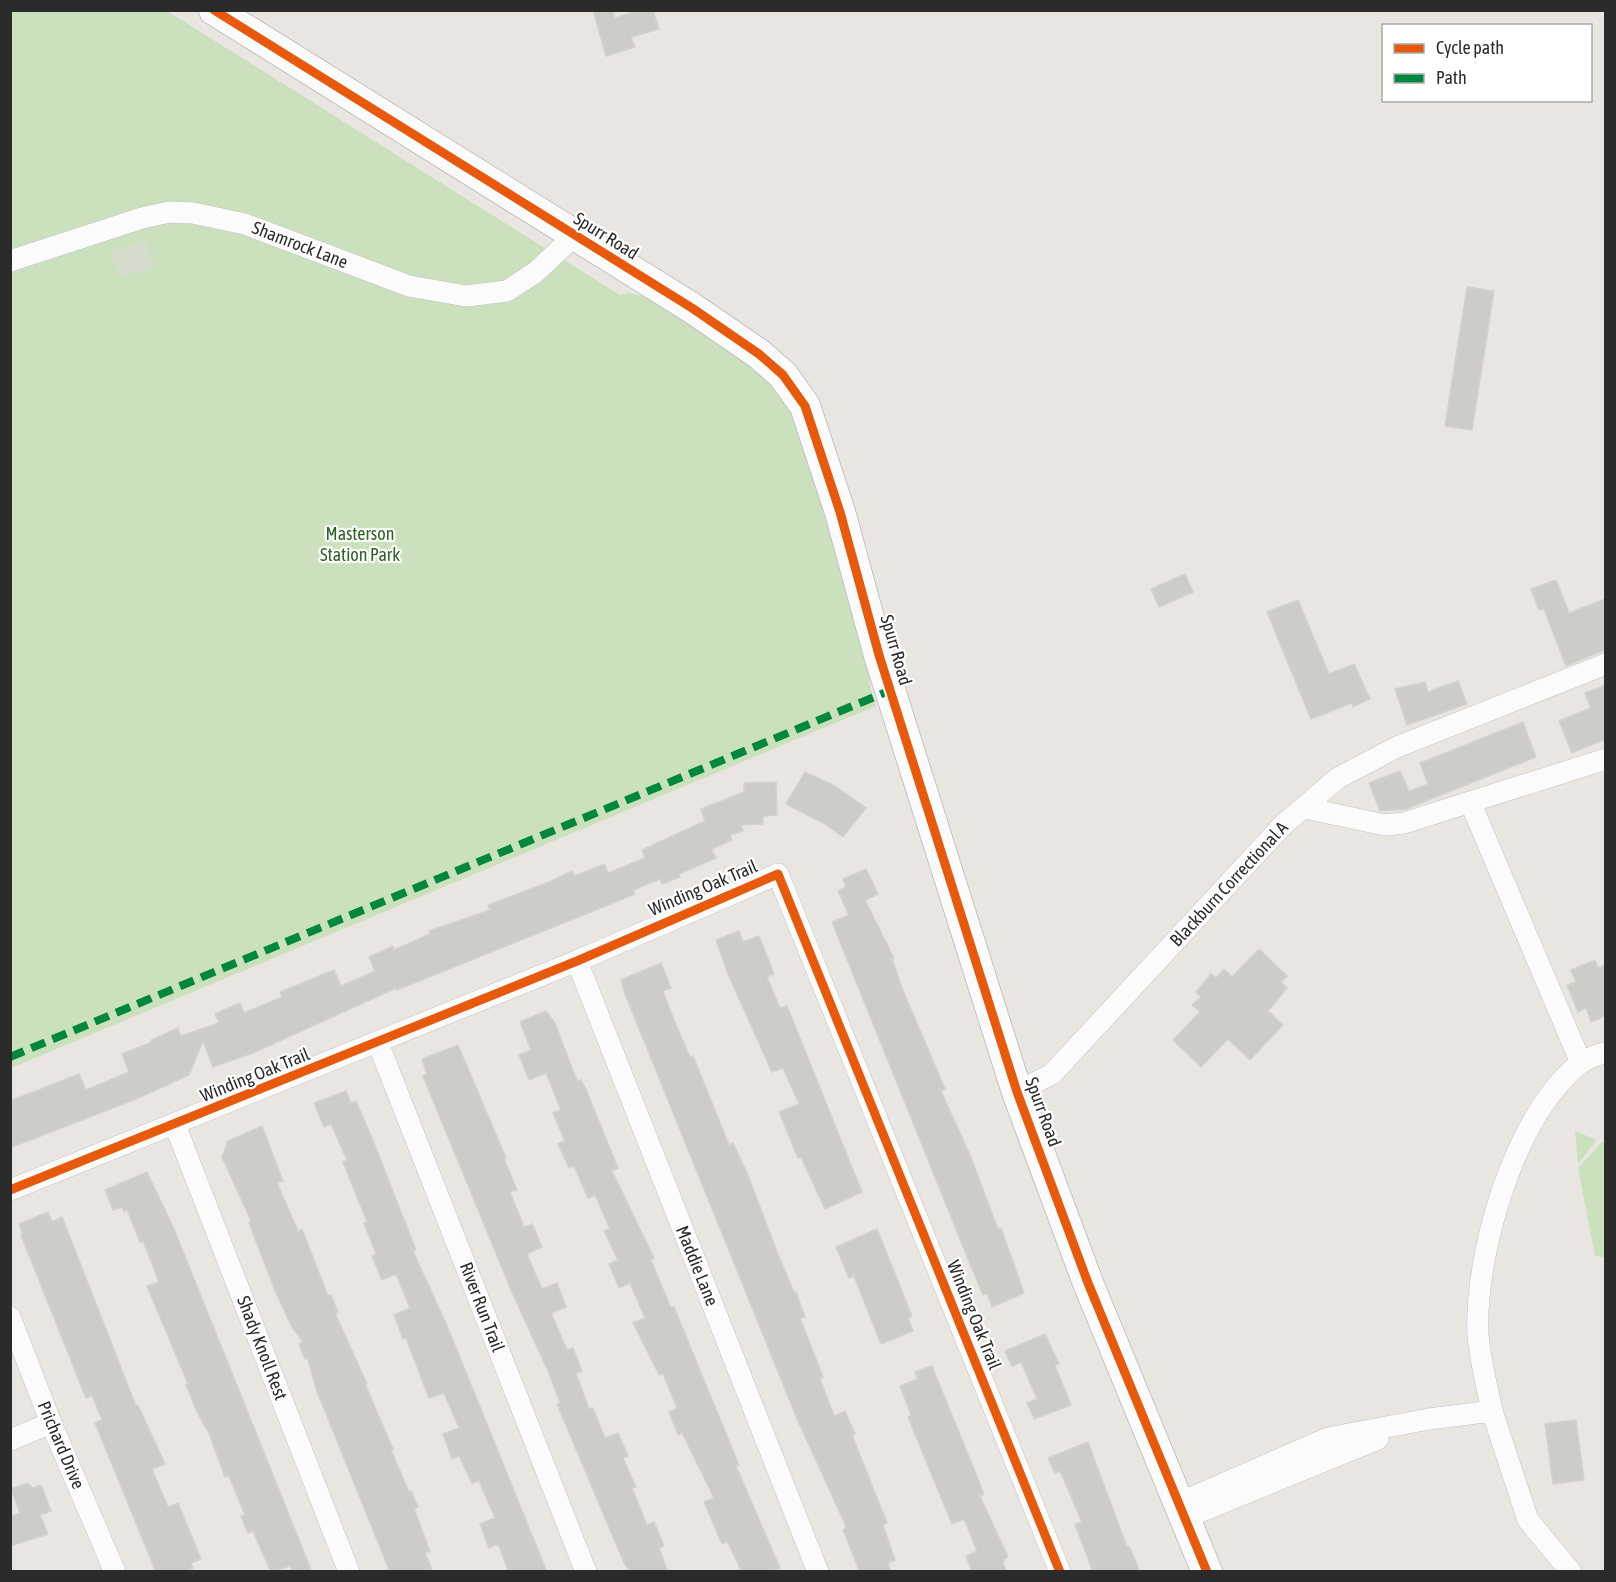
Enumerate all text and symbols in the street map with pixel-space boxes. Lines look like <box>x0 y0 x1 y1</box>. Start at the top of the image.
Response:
legend <box>1382 24 1592 102</box>
text: Cycle path <box>1436 37 1504 58</box>
text: Path <box>1436 67 1467 88</box>
street label: Spurr Road <box>570 208 642 264</box>
street label: Shamrock Lane <box>249 217 351 272</box>
park label: Masterson Station Park <box>320 523 400 565</box>
street label: Spurr Road <box>876 612 917 687</box>
street label: Blackburn Correctional A <box>1165 817 1292 950</box>
street label: Winding Oak Trail <box>645 855 760 920</box>
street label: Winding Oak Trail <box>197 1043 313 1106</box>
street label: Spurr Road <box>1021 1074 1066 1149</box>
street label: Maddie Lane <box>672 1223 723 1309</box>
street label: Winding Oak Trail <box>943 1257 1006 1373</box>
street label: River Run Trail <box>456 1259 509 1355</box>
street label: Shady Knoll Rest <box>233 1293 292 1403</box>
street label: Prichard Drive <box>34 1398 89 1492</box>

